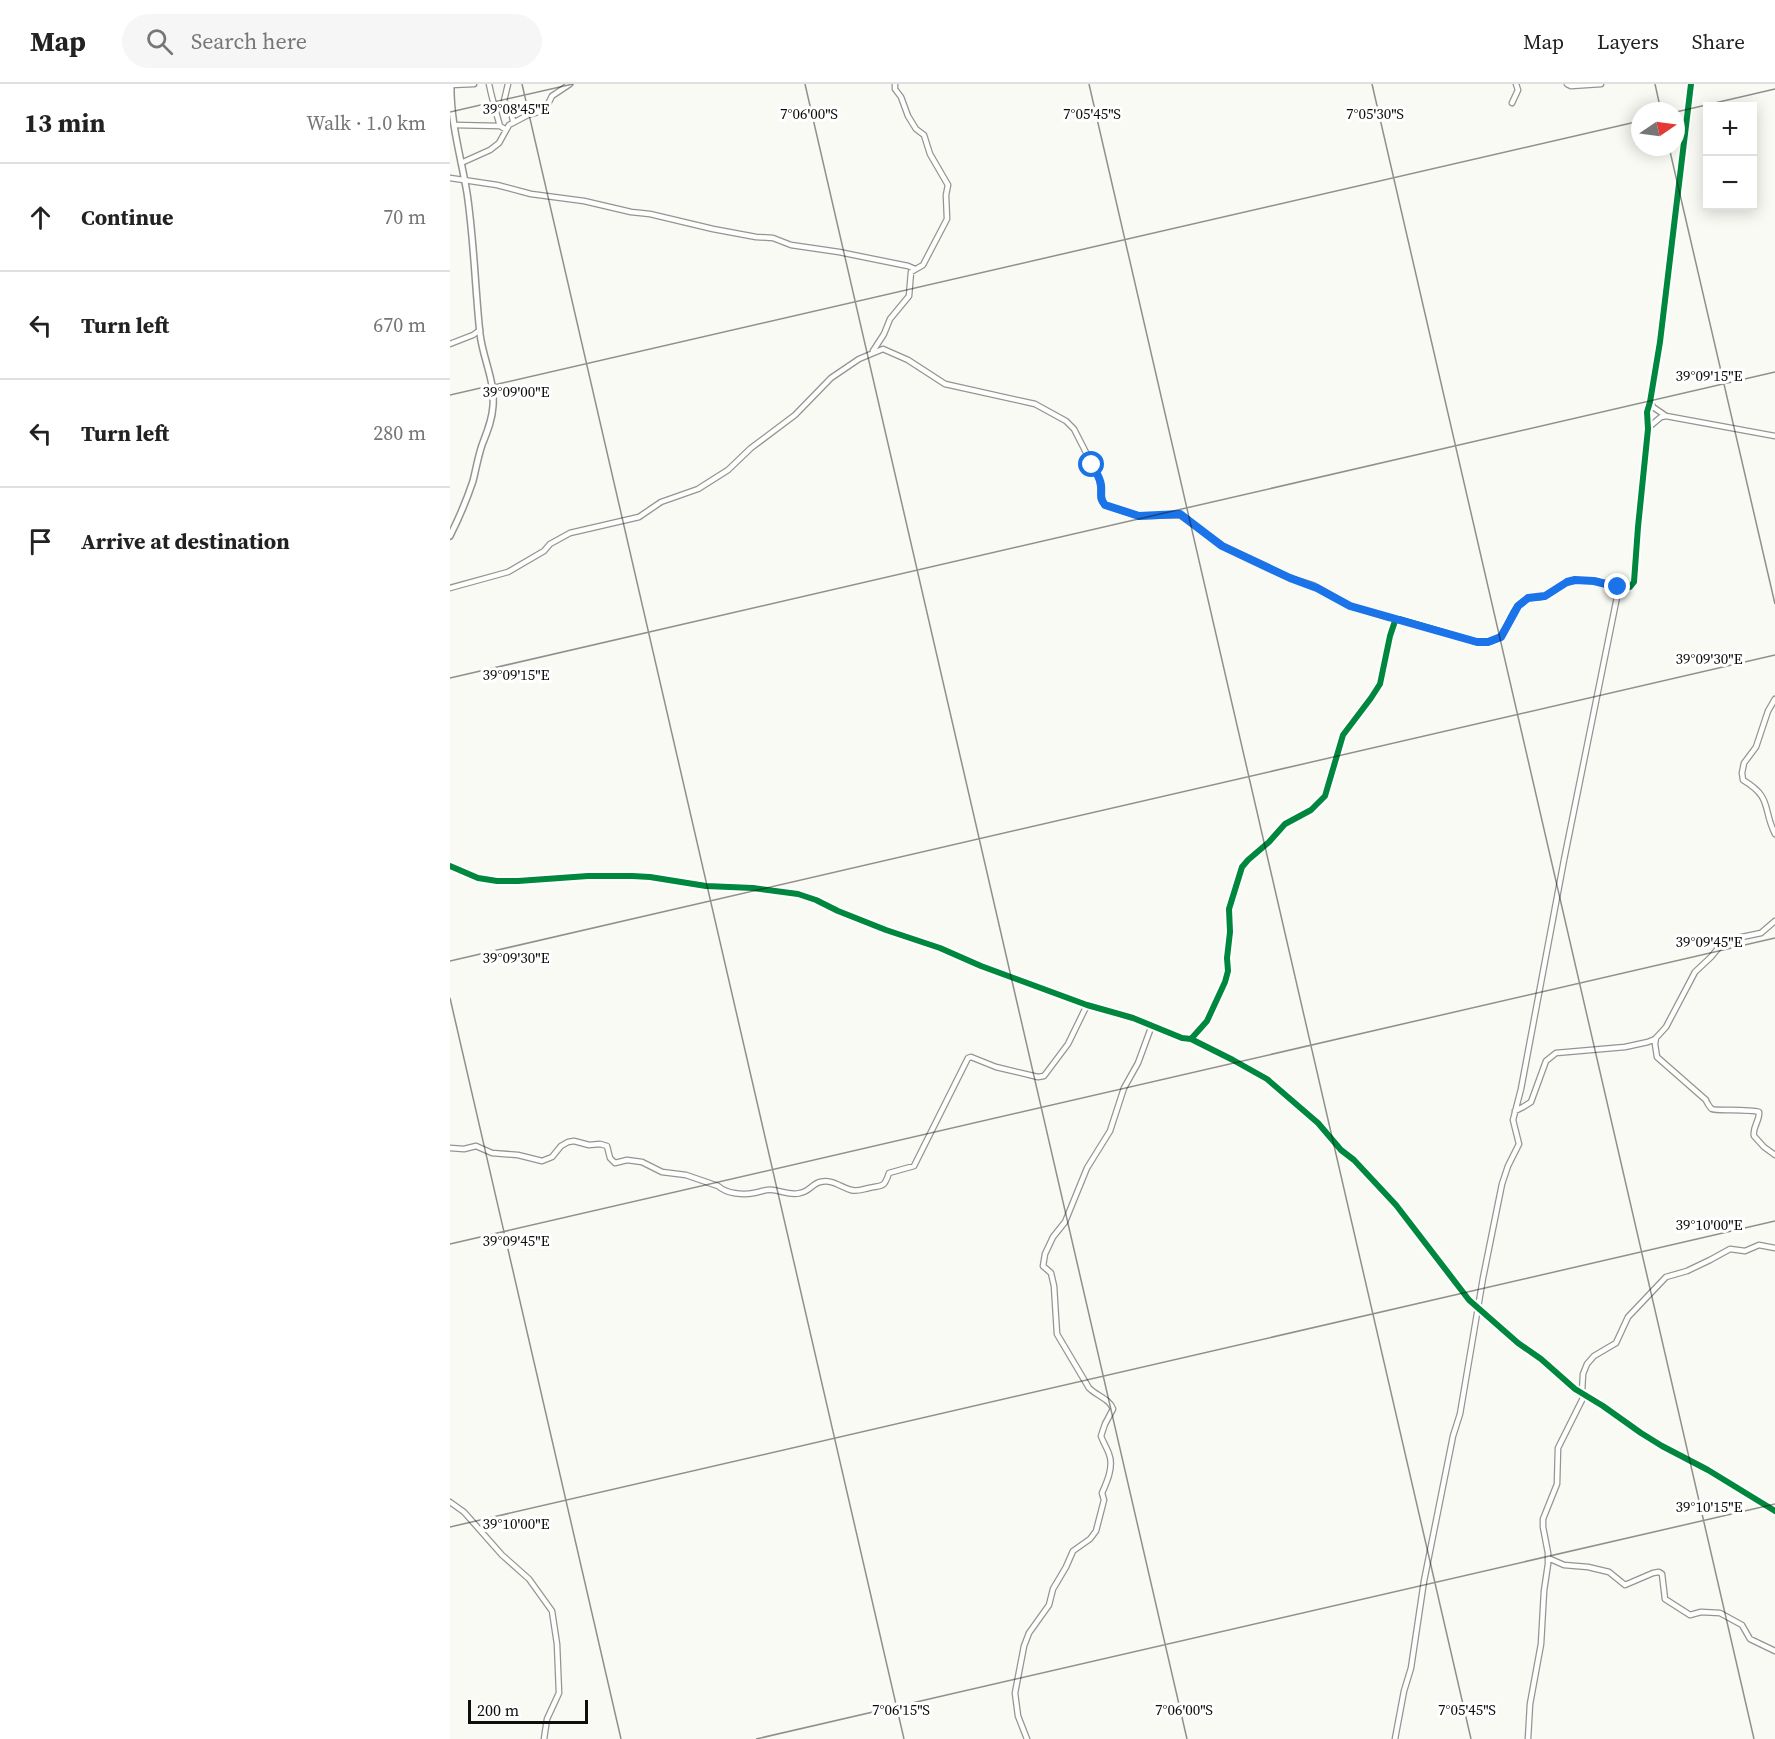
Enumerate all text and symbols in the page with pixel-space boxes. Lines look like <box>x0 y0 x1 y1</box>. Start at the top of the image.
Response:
search box <box>122 14 542 68</box>
text: Map <box>30 22 86 60</box>
icon: search <box>143 25 176 58</box>
text: Search here <box>191 26 307 56</box>
text: Map <box>1523 27 1564 56</box>
text: Layers <box>1597 27 1659 56</box>
text: Share <box>1692 27 1745 56</box>
text: 39°08'45"E <box>482 98 550 119</box>
north arrow <box>1631 102 1685 156</box>
map controls <box>1703 102 1757 210</box>
button: + <box>1703 102 1757 156</box>
text: 7°06'00"S <box>780 103 838 124</box>
text: 7°05'45"S <box>1063 103 1121 124</box>
text: 7°05'30"S <box>1346 103 1404 124</box>
text: 13 min <box>24 105 106 141</box>
text: Walk · 1.0 km <box>306 109 426 137</box>
button: − <box>1703 156 1757 210</box>
icon: ahead <box>24 201 57 234</box>
text: Continue <box>81 202 174 232</box>
text: 70 m <box>383 203 426 231</box>
icon: left <box>24 309 57 342</box>
text: Turn left <box>81 310 169 340</box>
text: 670 m <box>373 311 426 339</box>
text: 39°09'15"E <box>1675 365 1743 386</box>
text: 39°09'00"E <box>482 381 550 402</box>
icon: left <box>24 417 57 450</box>
text: Turn left <box>81 418 169 448</box>
text: 280 m <box>373 419 426 447</box>
route start <box>1078 451 1104 477</box>
icon: arrive <box>24 525 57 558</box>
text: Arrive at destination <box>81 526 290 556</box>
route end <box>1604 573 1630 599</box>
text: 39°09'30"E <box>1675 648 1743 669</box>
text: 39°09'15"E <box>482 664 550 685</box>
text: 39°09'45"E <box>1675 931 1743 952</box>
text: 39°09'30"E <box>482 947 550 968</box>
text: 39°10'00"E <box>1675 1214 1743 1235</box>
text: 39°09'45"E <box>482 1230 550 1251</box>
text: 39°10'15"E <box>1675 1496 1743 1517</box>
text: 39°10'00"E <box>482 1513 550 1534</box>
scale bar <box>468 1697 588 1724</box>
text: 200 m <box>477 1699 519 1721</box>
text: 7°06'15"S <box>872 1699 930 1720</box>
text: 7°06'00"S <box>1155 1699 1213 1720</box>
text: 7°05'45"S <box>1438 1699 1496 1720</box>

